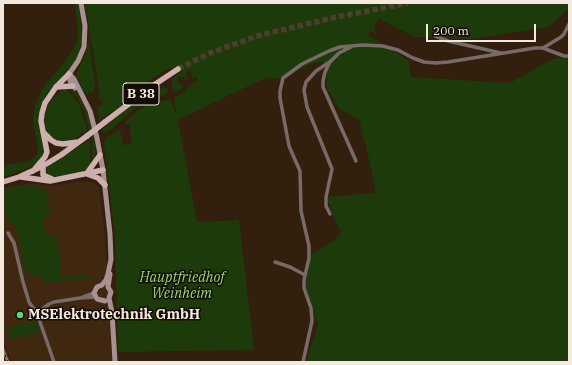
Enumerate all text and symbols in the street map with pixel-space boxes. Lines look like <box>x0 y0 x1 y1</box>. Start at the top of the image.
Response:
scale bar <box>428 16 538 42</box>
text: 200 m <box>433 23 469 38</box>
road number: B 38 <box>123 83 159 105</box>
park label: Hauptfriedhof Weinheim <box>139 270 225 302</box>
place label: MSElektrotechnik GmbH <box>28 307 200 323</box>
marker: MSElektrotechnik GmbH <box>15 310 25 320</box>

